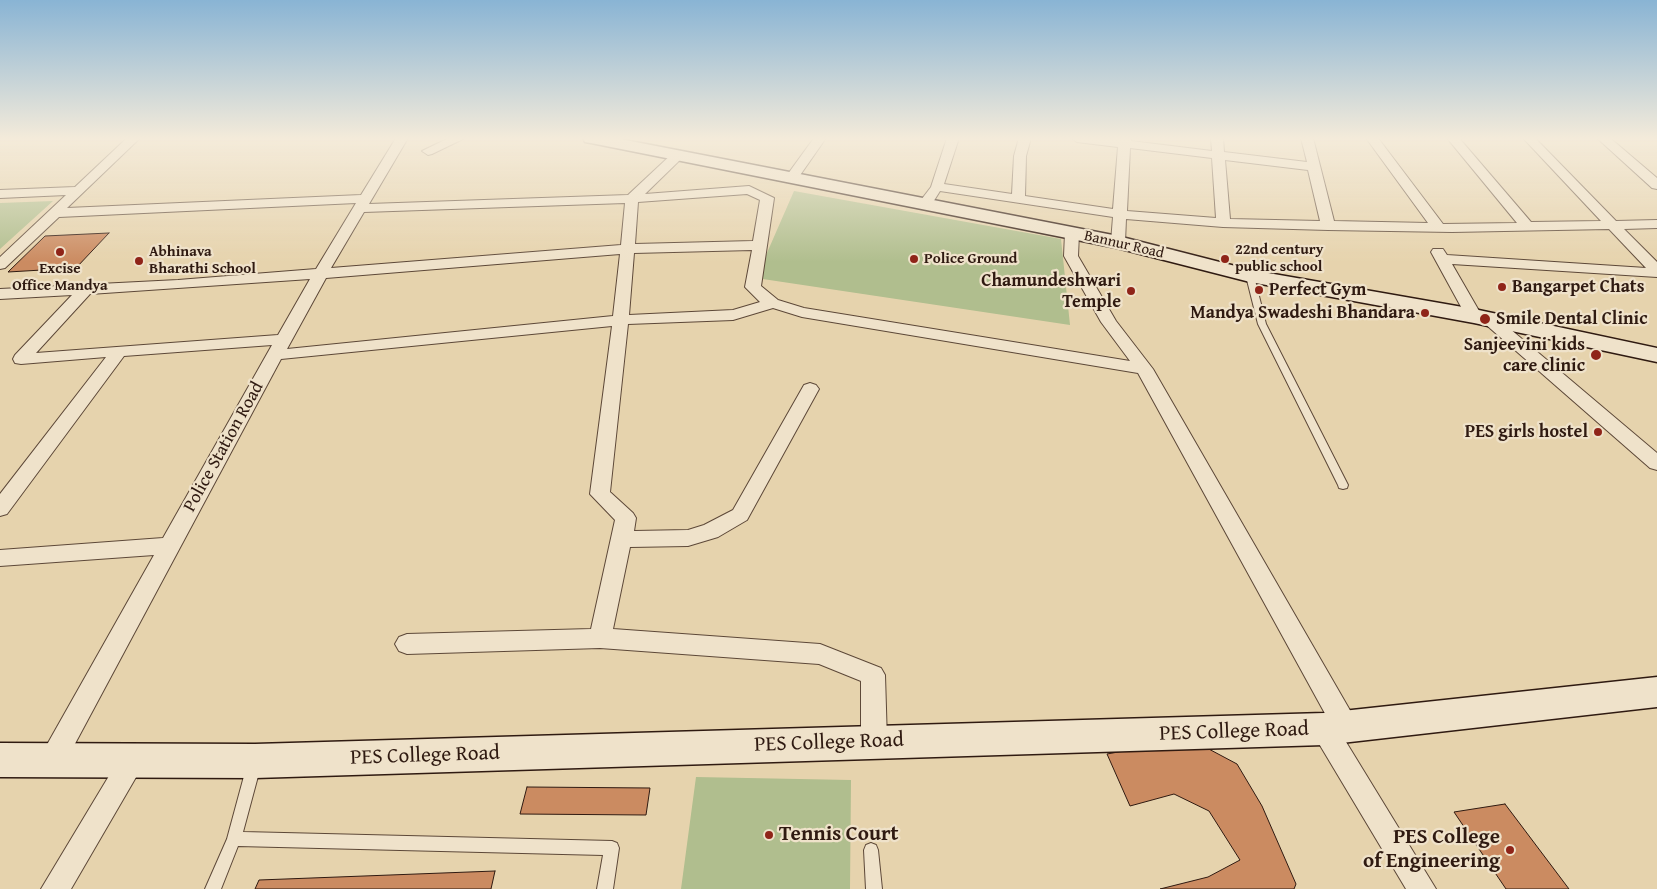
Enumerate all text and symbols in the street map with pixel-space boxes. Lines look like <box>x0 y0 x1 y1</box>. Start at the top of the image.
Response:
street label: Bannur Road <box>1082 227 1166 263</box>
place label: 22nd century public school <box>1235 241 1323 276</box>
place label: Abhinava Bharathi School <box>149 243 256 278</box>
marker: Excise Office Mandya <box>54 246 66 258</box>
place label: Police Ground <box>924 250 1017 268</box>
marker: Police Ground <box>908 253 920 265</box>
marker: 22nd century public school <box>1219 253 1231 265</box>
marker: Abhinava Bharathi School <box>133 255 145 267</box>
place label: Excise Office Mandya <box>12 260 108 295</box>
place label: Chamundeshwari Temple <box>981 270 1121 312</box>
place label: Bangarpet Chats <box>1512 276 1644 298</box>
place label: Perfect Gym <box>1269 279 1366 301</box>
marker: Bangarpet Chats <box>1496 281 1508 293</box>
marker: Perfect Gym <box>1253 284 1265 296</box>
marker: Chamundeshwari Temple <box>1125 285 1137 297</box>
place label: Mandya Swadeshi Bhandara <box>1190 302 1415 324</box>
marker: Mandya Swadeshi Bhandara <box>1419 307 1431 319</box>
place label: Smile Dental Clinic <box>1496 308 1647 330</box>
marker: Smile Dental Clinic <box>1478 312 1492 326</box>
place label: Sanjeevini kids care clinic <box>1464 334 1585 376</box>
marker: Sanjeevini kids care clinic <box>1589 348 1603 362</box>
street label: Police Station Road <box>179 378 269 516</box>
place label: PES girls hostel <box>1465 421 1588 443</box>
marker: PES girls hostel <box>1592 426 1604 438</box>
street label: PES College Road <box>1159 717 1309 747</box>
street label: PES College Road <box>754 728 904 758</box>
street label: PES College Road <box>350 741 500 771</box>
place label: Tennis Court <box>779 822 899 848</box>
place label: PES College of Engineering <box>1363 825 1500 875</box>
marker: Tennis Court <box>763 829 775 841</box>
marker: PES College of Engineering <box>1504 844 1516 856</box>

